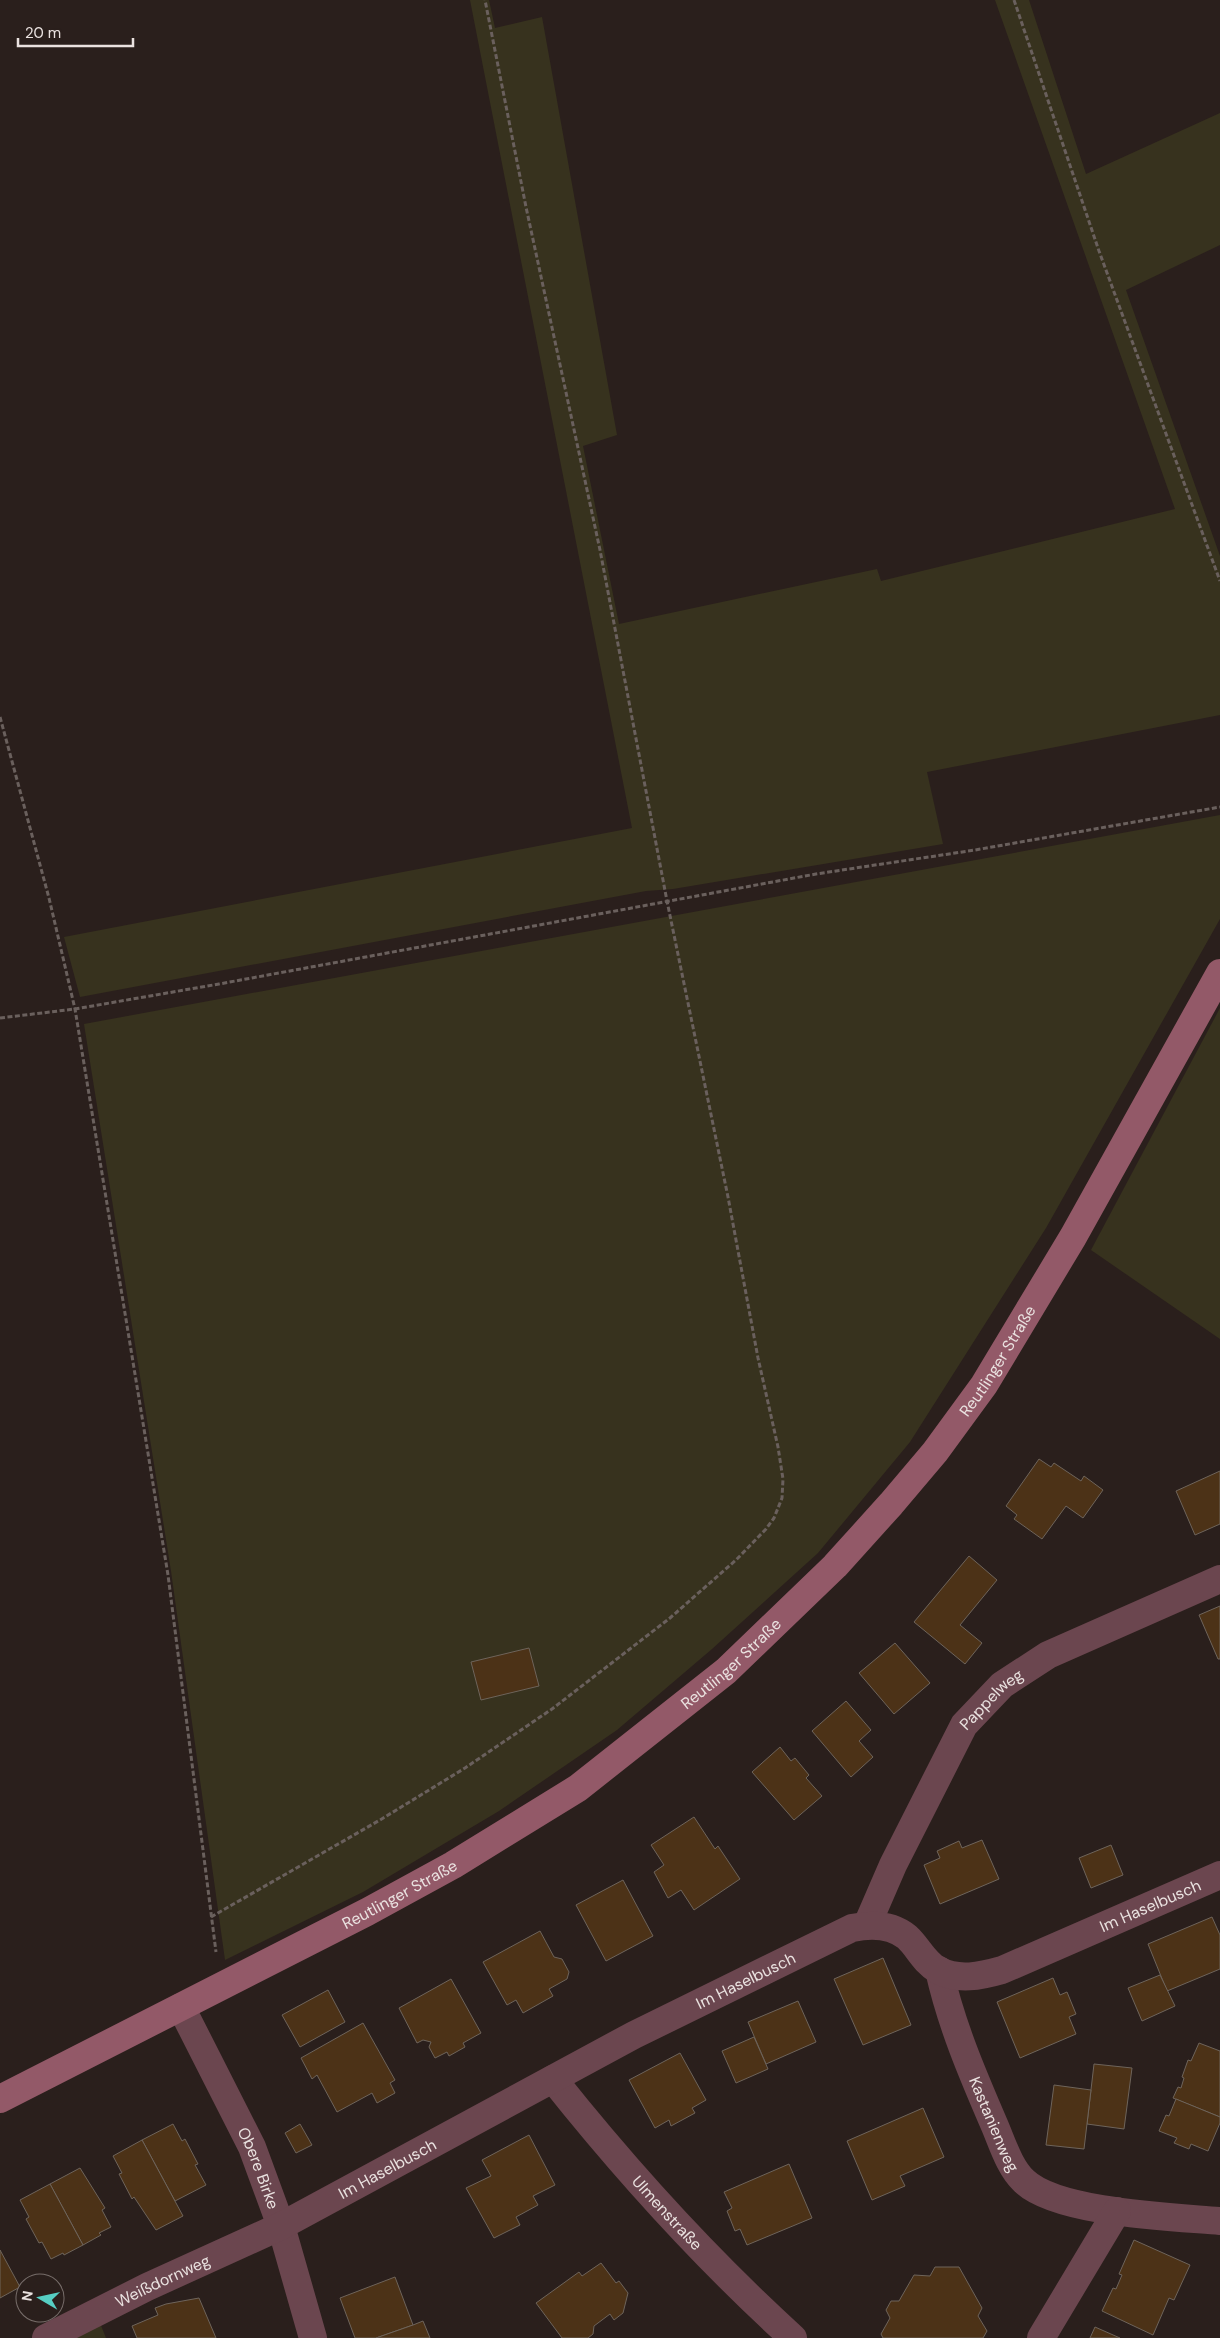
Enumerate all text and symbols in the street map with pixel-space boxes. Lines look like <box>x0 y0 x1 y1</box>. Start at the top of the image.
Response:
scale bar <box>18 15 132 47</box>
text: 20 m <box>25 23 61 43</box>
street label: Reutlinger Straße <box>955 1301 1041 1421</box>
street label: Reutlinger Straße <box>676 1614 786 1714</box>
street label: Pappelweg <box>955 1664 1027 1734</box>
street label: Reutlinger Straße <box>339 1855 461 1934</box>
street label: Im Haselbusch <box>1096 1875 1204 1937</box>
street label: Im Haselbusch <box>693 1947 799 2014</box>
street label: Kastanienweg <box>964 2074 1024 2176</box>
street label: Obere Birke <box>233 2124 284 2212</box>
street label: Im Haselbusch <box>335 2134 440 2204</box>
street label: Ulmenstraße <box>627 2171 707 2255</box>
street label: Weißdornweg <box>112 2250 214 2312</box>
north arrow <box>15 2273 65 2323</box>
text: N <box>17 2290 37 2302</box>

